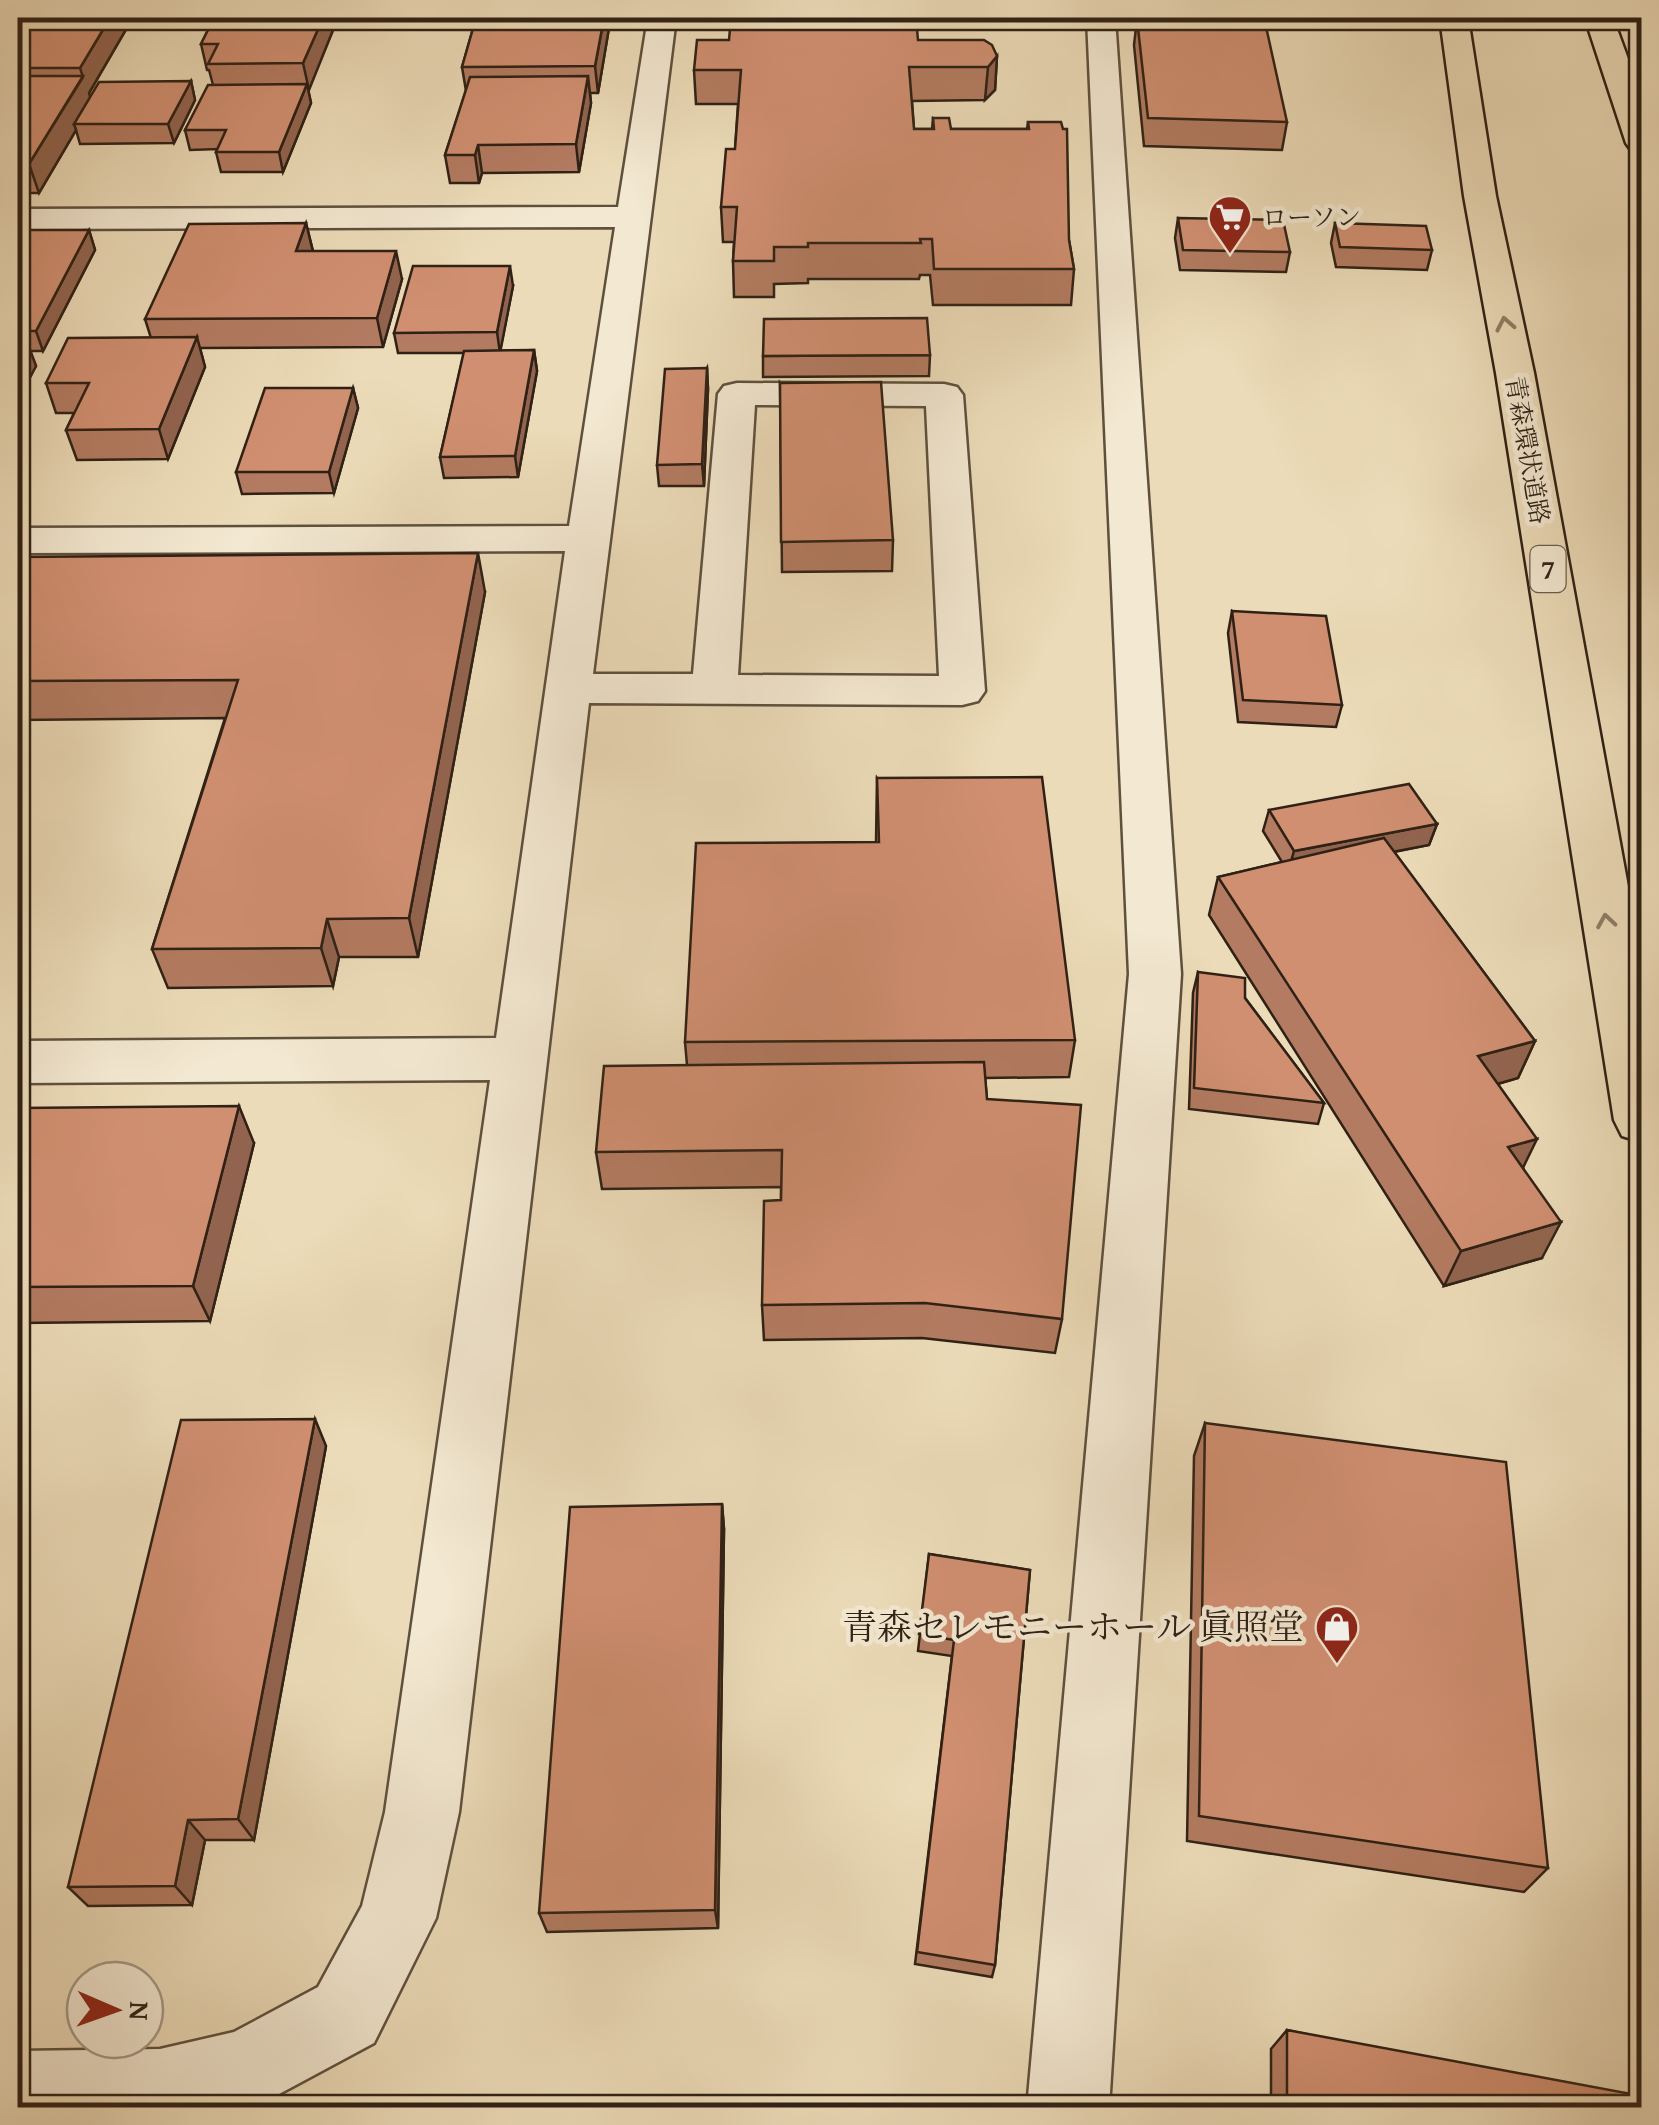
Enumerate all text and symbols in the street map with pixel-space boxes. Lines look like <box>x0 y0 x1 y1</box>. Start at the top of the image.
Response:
supermarket icon: ローソン <box>1207 194 1253 255</box>
place label: ローソン <box>1262 199 1361 235</box>
one-way arrow <box>1496 316 1517 333</box>
street label: 青森環状道路 <box>1497 373 1559 527</box>
road number: 7 <box>1530 546 1566 592</box>
one-way arrow <box>1596 912 1617 929</box>
place label: 青森セレモニーホール 眞照堂 <box>842 1601 1304 1652</box>
shop icon: 青森セレモニーホール 眞照堂 <box>1314 1604 1360 1665</box>
north arrow <box>65 1960 165 2060</box>
text: N <box>120 2001 161 2021</box>

